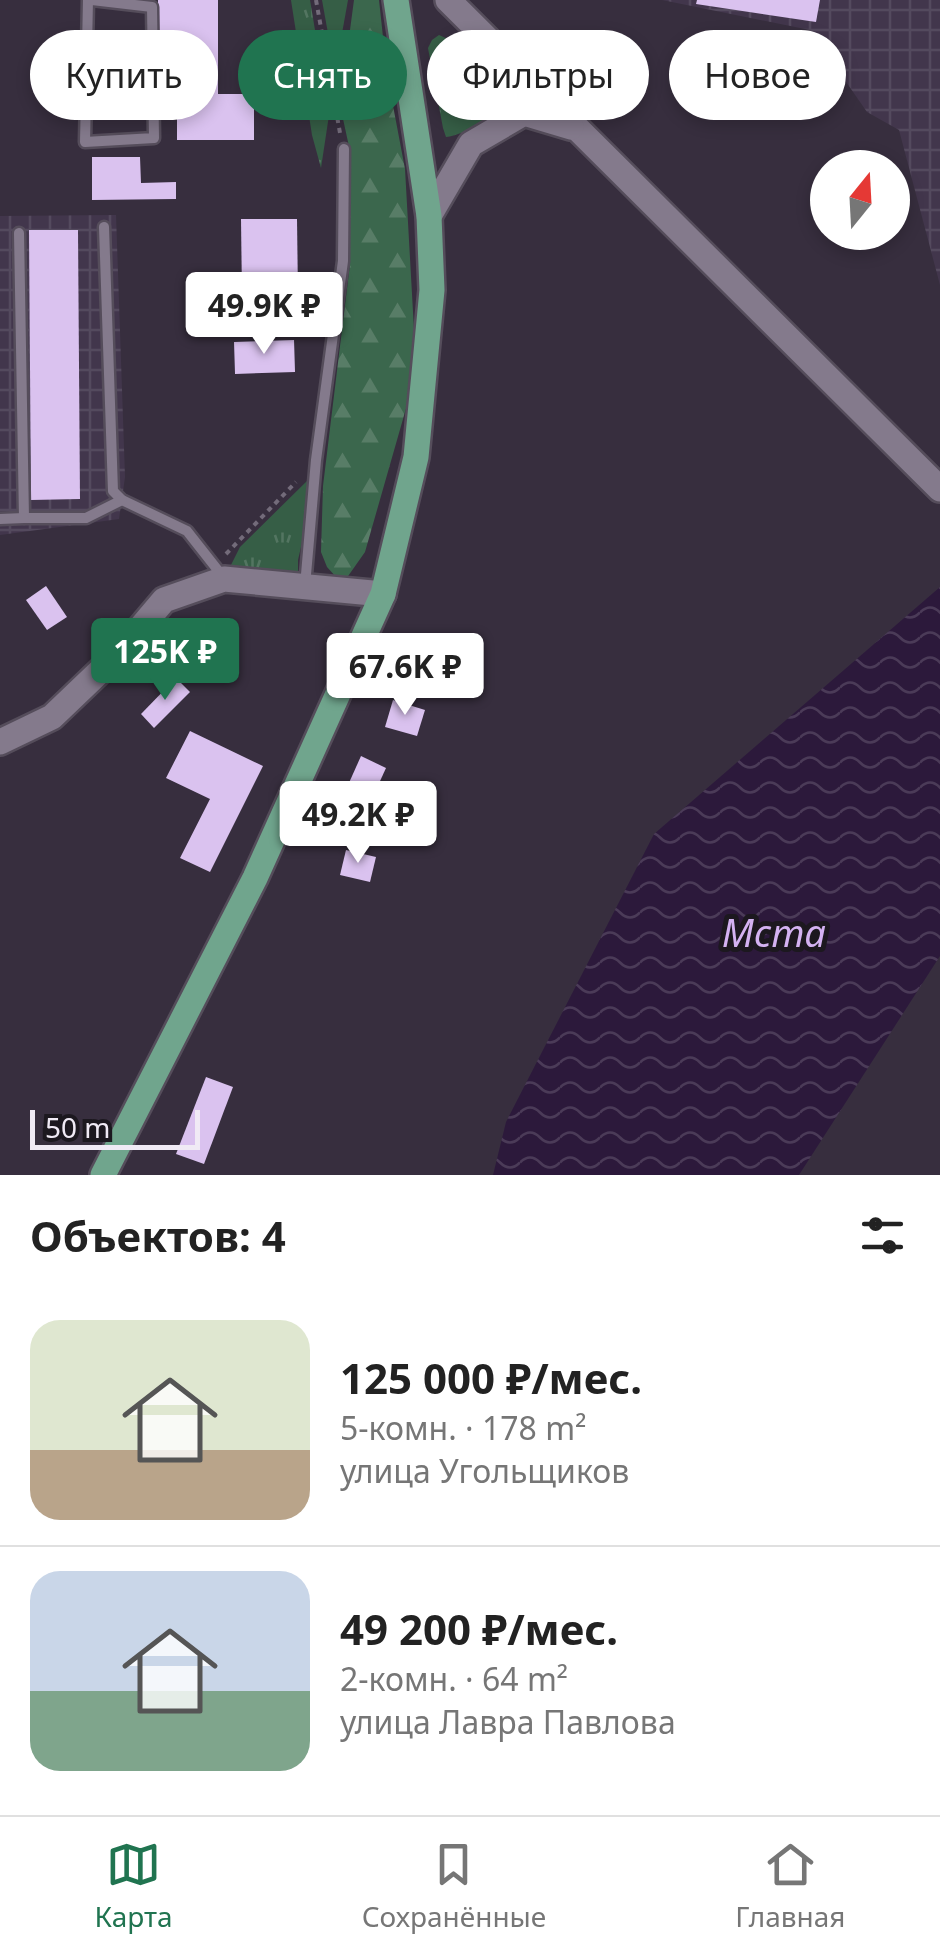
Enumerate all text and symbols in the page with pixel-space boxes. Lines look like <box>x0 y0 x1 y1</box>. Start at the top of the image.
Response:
chip: Купить <box>30 30 218 120</box>
chip: Снять <box>238 30 407 120</box>
chip: Фильтры <box>427 30 649 120</box>
chip: Новое <box>669 30 846 120</box>
north arrow <box>810 150 910 250</box>
map controls <box>810 150 910 250</box>
pin: 49.9K ₽ <box>172 272 356 357</box>
text: 49.9K ₽ <box>208 283 320 326</box>
pin: 125K ₽ <box>84 618 246 703</box>
text: 125K ₽ <box>113 629 217 672</box>
pin: 67.6K ₽ <box>313 633 497 718</box>
text: 67.6K ₽ <box>349 644 461 687</box>
pin: 49.2K ₽ <box>266 781 450 866</box>
text: 49.2K ₽ <box>302 792 414 835</box>
water label: Мста <box>722 906 826 958</box>
scale bar <box>30 1105 200 1150</box>
text: 50 m <box>45 1108 111 1146</box>
text: Объектов: 4 <box>30 1207 286 1264</box>
icon: filters <box>855 1208 910 1263</box>
text: 125 000 ₽/мес. <box>340 1349 642 1406</box>
icon: home <box>110 1360 230 1480</box>
text: 5-комн. · 178 m² <box>340 1406 586 1449</box>
text: улица Угольщиков <box>340 1449 629 1492</box>
text: 49 200 ₽/мес. <box>340 1600 618 1657</box>
icon: home <box>110 1611 230 1731</box>
text: 2-комн. · 64 m² <box>340 1657 568 1700</box>
text: улица Лавра Павлова <box>340 1700 676 1743</box>
tab: Карта <box>95 1837 173 1935</box>
tab: Сохранённые <box>362 1837 546 1935</box>
tab: Главная <box>735 1837 845 1935</box>

